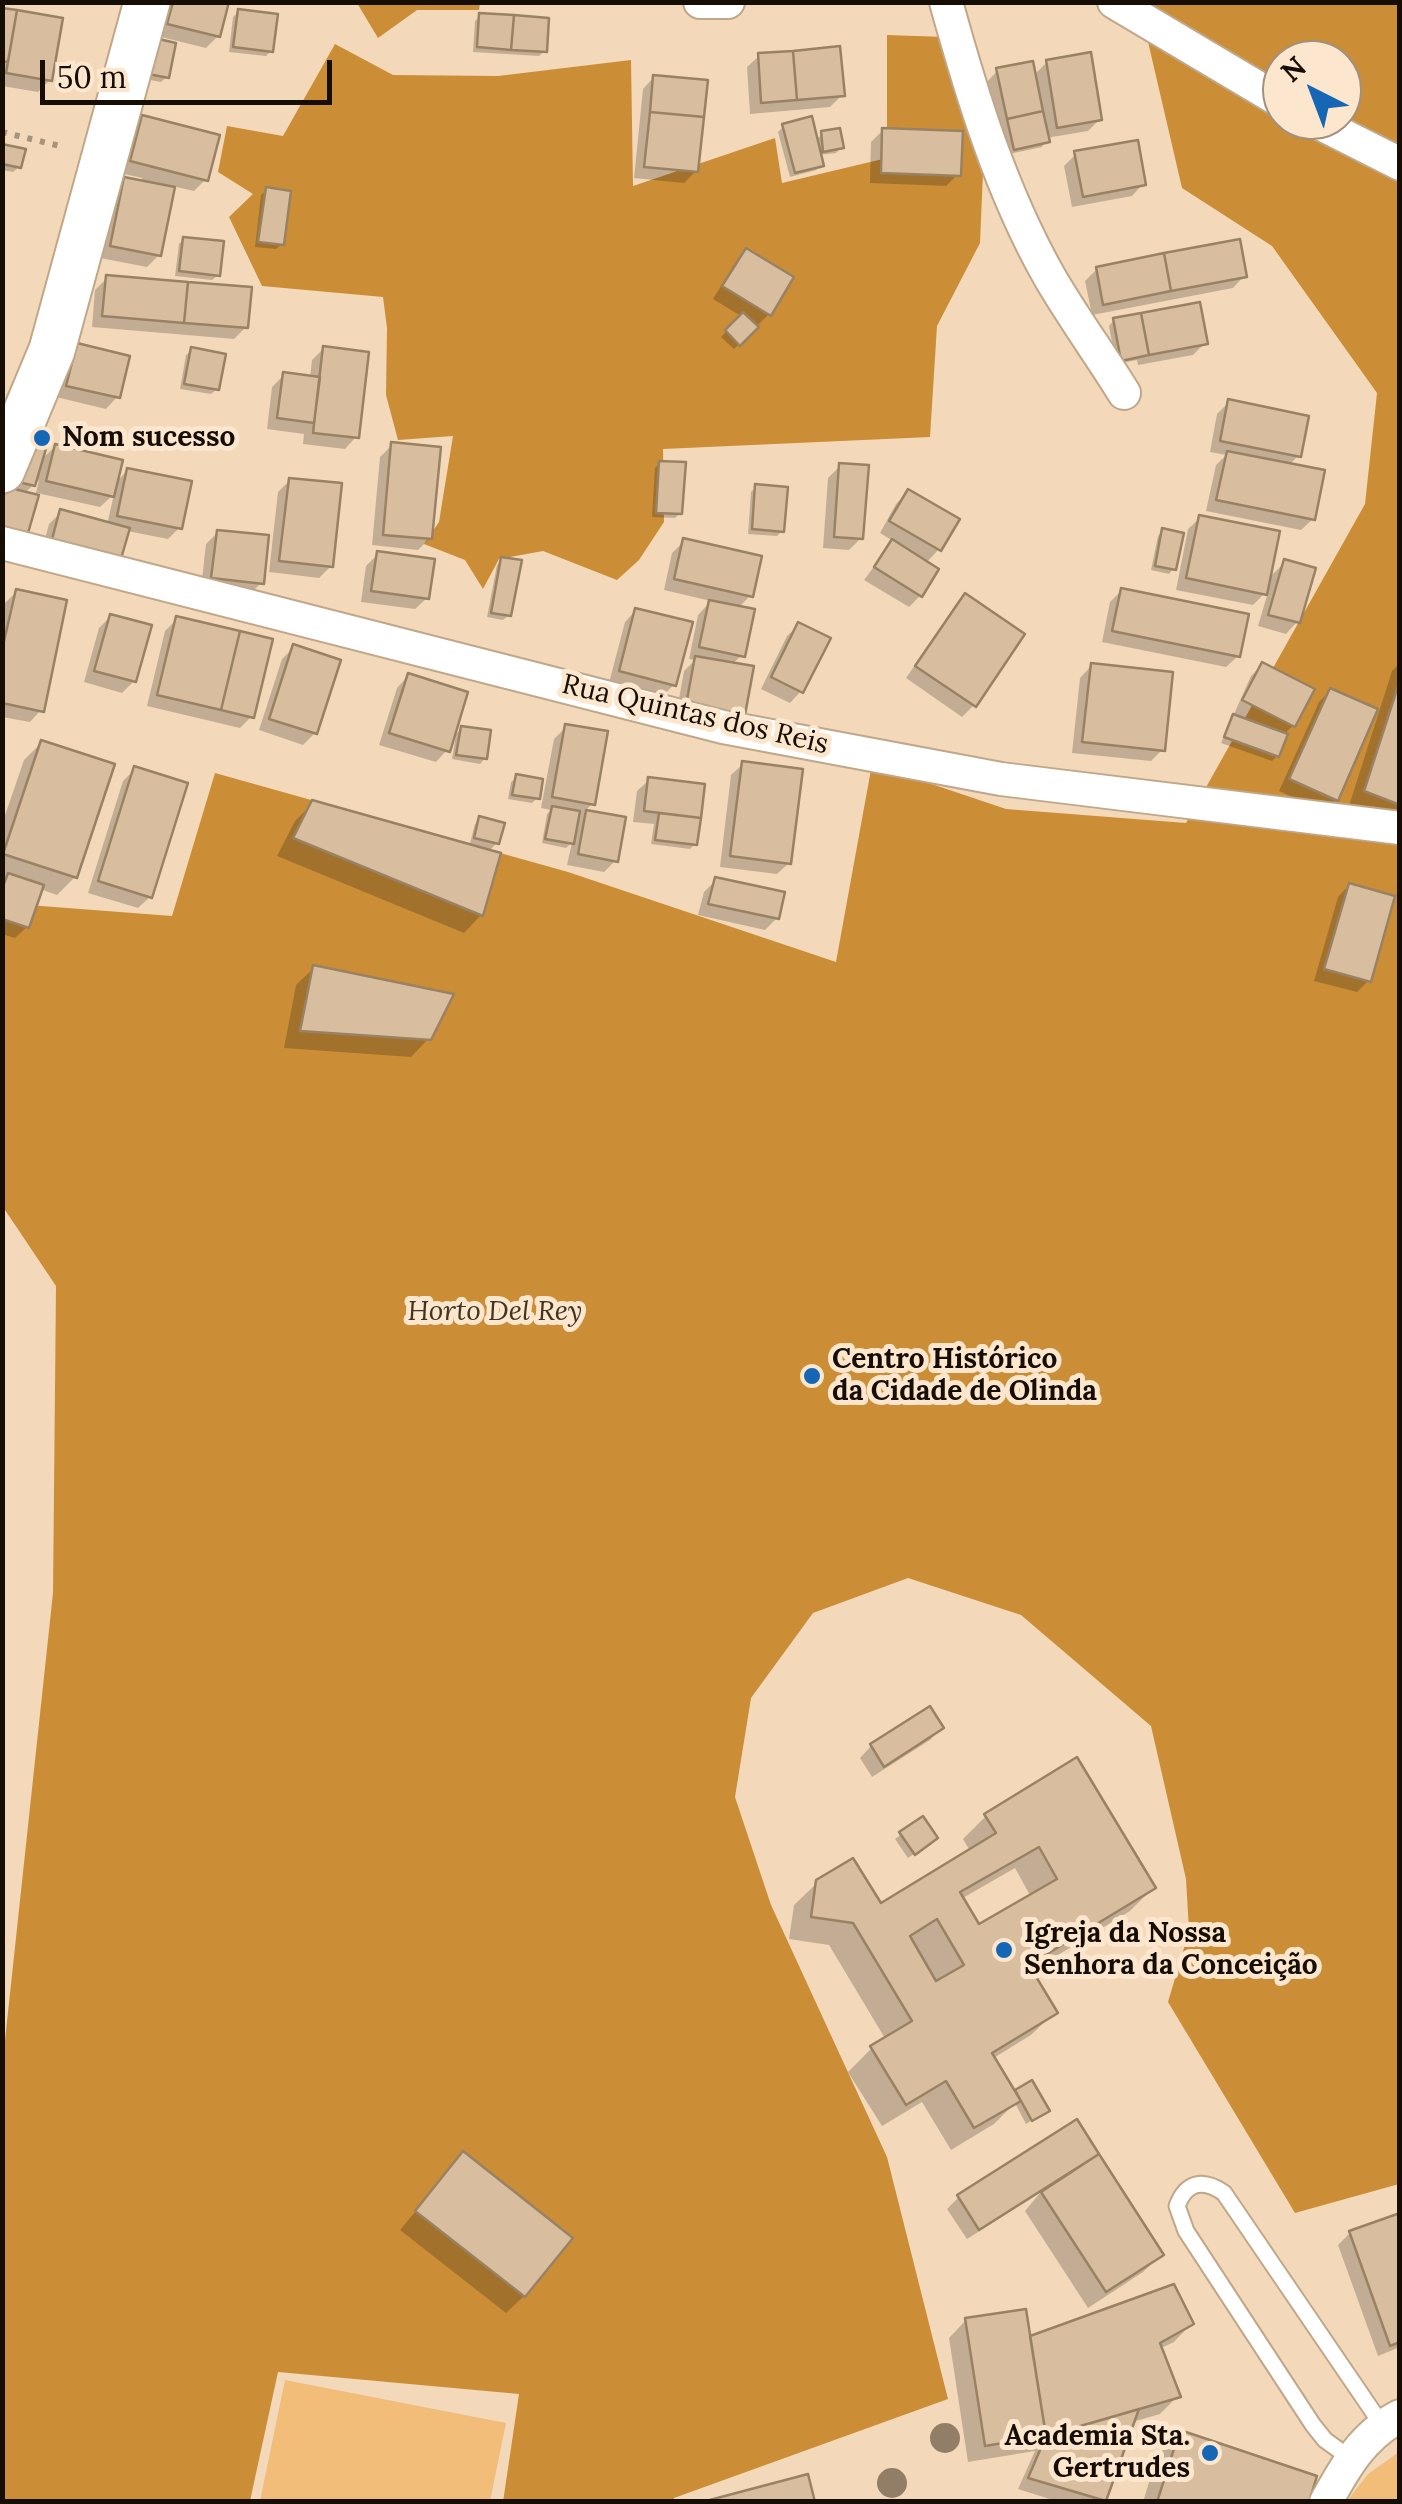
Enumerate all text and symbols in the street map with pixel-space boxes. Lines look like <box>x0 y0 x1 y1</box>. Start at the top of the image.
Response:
scale bar <box>45 40 338 102</box>
north arrow <box>1262 40 1362 140</box>
text: N <box>1273 49 1313 90</box>
text: 50 m <box>57 58 127 96</box>
place label: Nom sucesso <box>62 421 235 455</box>
marker: Nom sucesso <box>31 427 53 449</box>
street label: Rua Quintas dos Reis <box>559 668 831 762</box>
park label: Horto Del Rey <box>408 1295 582 1329</box>
place label: Centro Histórico da Cidade de Olinda <box>832 1343 1097 1409</box>
marker: Centro Histórico da Cidade de Olinda <box>801 1365 823 1387</box>
place label: Igreja da Nossa Senhora da Conceição <box>1024 1917 1318 1983</box>
marker: Igreja da Nossa Senhora da Conceição <box>993 1939 1015 1961</box>
place label: Academia Sta. Gertrudes <box>1004 2420 1190 2486</box>
marker: Academia Sta. Gertrudes <box>1199 2442 1221 2464</box>

